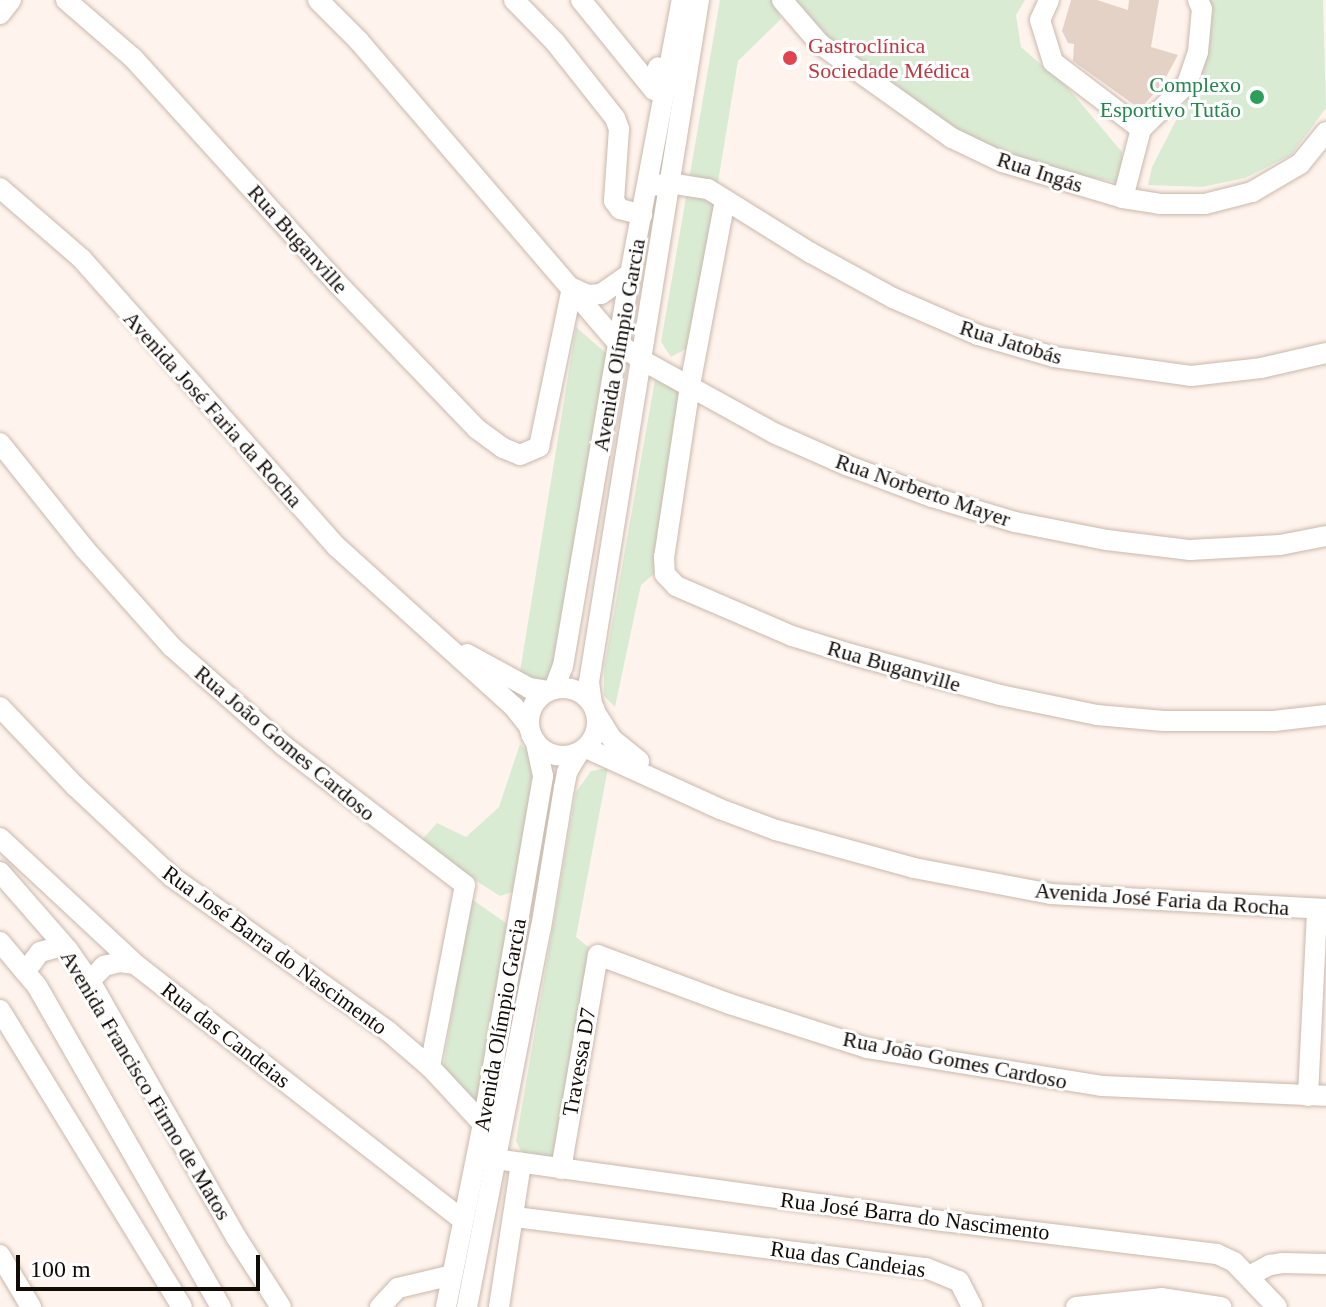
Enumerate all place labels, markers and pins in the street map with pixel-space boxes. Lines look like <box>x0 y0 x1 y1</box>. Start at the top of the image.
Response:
place label: Gastroclínica Sociedade Médica <box>808 32 970 84</box>
marker: Gastroclínica Sociedade Médica <box>779 47 801 69</box>
place label: Complexo Esportivo Tutão <box>1099 71 1241 122</box>
marker: Complexo Esportivo Tutão <box>1248 88 1266 106</box>

